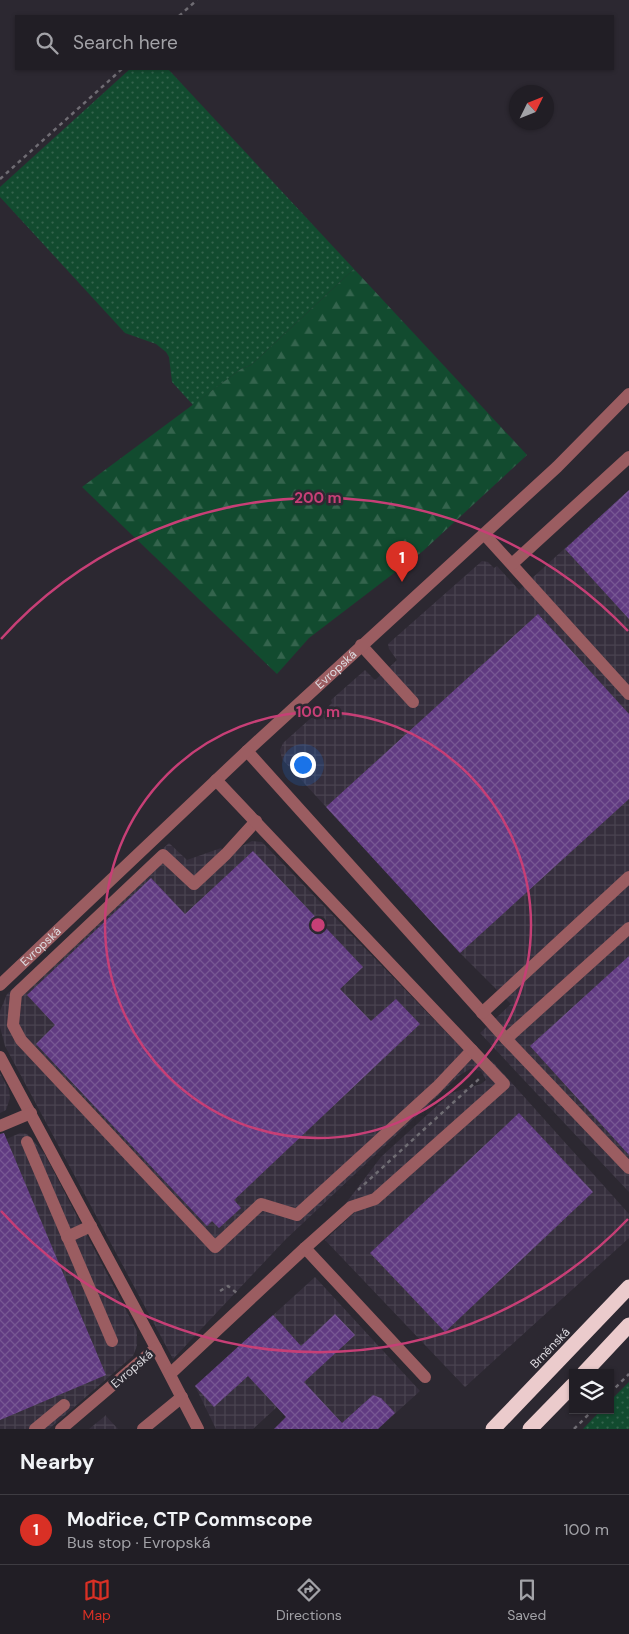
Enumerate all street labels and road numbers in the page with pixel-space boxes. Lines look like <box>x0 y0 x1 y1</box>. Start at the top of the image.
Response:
street label: Evropská <box>312 646 360 692</box>
street label: Evropská <box>17 923 65 970</box>
street label: Brněnská <box>527 1324 573 1372</box>
street label: Evropská <box>108 1346 156 1392</box>

